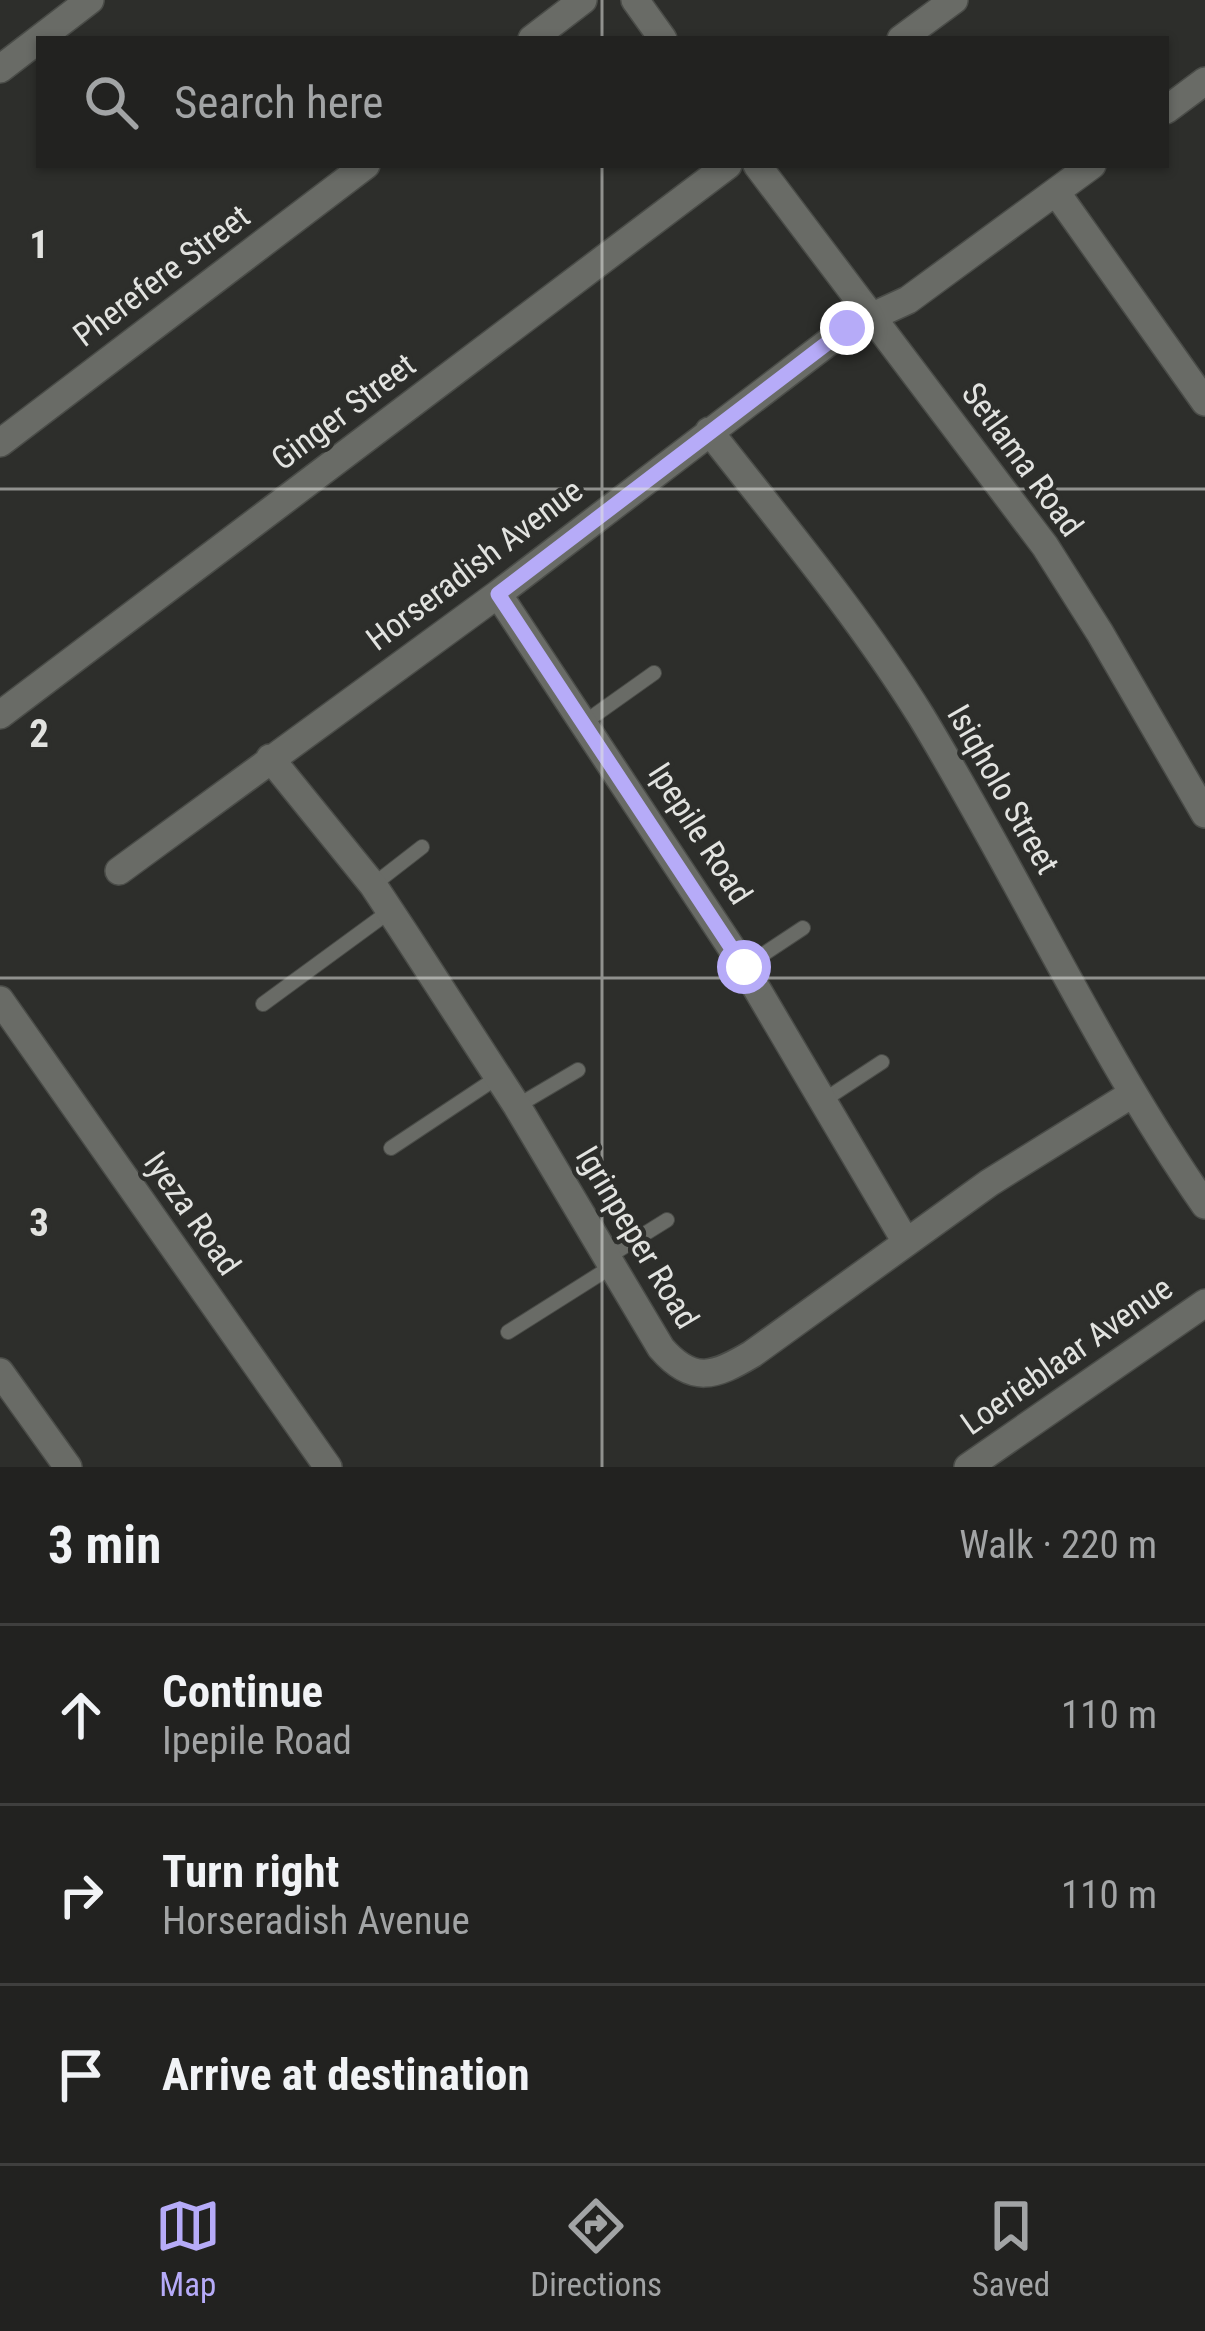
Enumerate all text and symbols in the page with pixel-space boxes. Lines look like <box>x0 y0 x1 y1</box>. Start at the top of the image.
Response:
search box <box>36 36 1169 168</box>
icon: search <box>78 69 144 135</box>
text: Search here <box>174 76 383 129</box>
street label: Pherefere Street <box>65 196 257 354</box>
text: 1 <box>29 222 49 268</box>
route end <box>820 301 874 355</box>
street label: Ginger Street <box>264 345 423 478</box>
street label: Setlama Road <box>954 375 1091 544</box>
street label: Horseradish Avenue <box>359 470 590 658</box>
street label: Isiqholo Street <box>939 698 1068 881</box>
text: 2 <box>29 711 49 757</box>
street label: Ipepile Road <box>640 755 761 911</box>
route start <box>717 940 771 994</box>
street label: Igrinpeper Road <box>568 1139 707 1335</box>
street label: Iyeza Road <box>136 1144 249 1282</box>
text: 3 <box>29 1200 49 1246</box>
street label: Loerieblaar Avenue <box>953 1268 1179 1443</box>
text: 3 min <box>48 1516 161 1575</box>
text: Walk · 220 m <box>959 1522 1157 1568</box>
text: Continue <box>162 1665 323 1718</box>
icon: ahead <box>48 1682 114 1748</box>
text: 110 m <box>1061 1692 1157 1738</box>
text: Ipepile Road <box>162 1718 352 1764</box>
text: Turn right <box>162 1845 339 1898</box>
icon: right <box>48 1862 114 1928</box>
text: 110 m <box>1061 1872 1157 1918</box>
text: Horseradish Avenue <box>162 1898 470 1944</box>
icon: arrive <box>48 2042 114 2108</box>
text: Arrive at destination <box>162 2048 530 2101</box>
tab: Map <box>155 2193 221 2304</box>
tab: Directions <box>530 2193 662 2304</box>
tab: Saved <box>972 2193 1050 2304</box>

